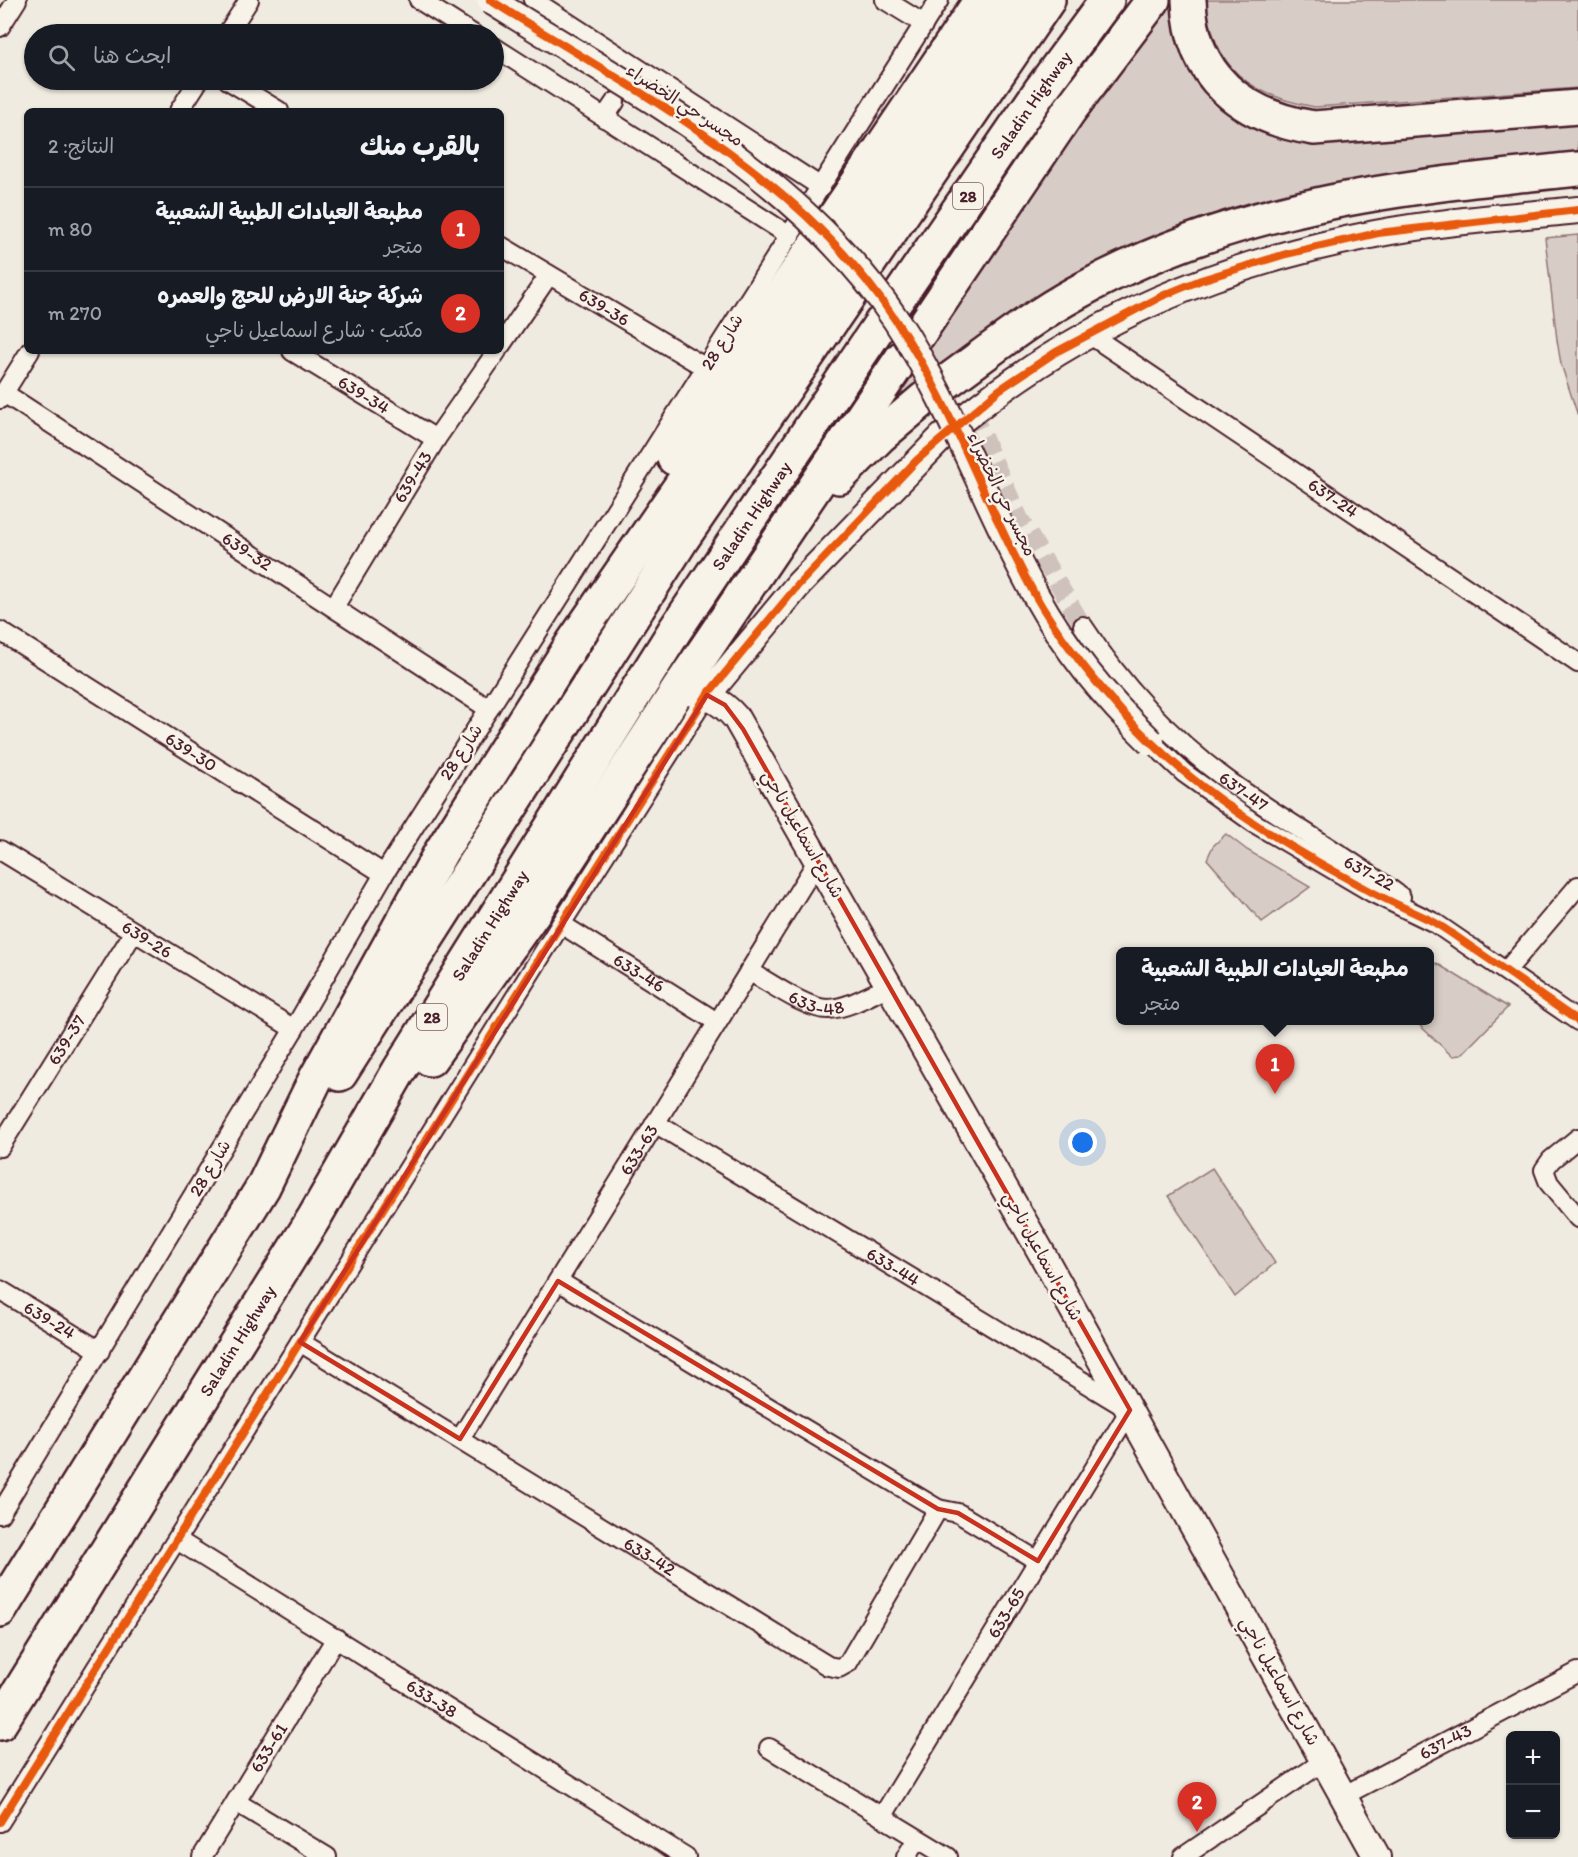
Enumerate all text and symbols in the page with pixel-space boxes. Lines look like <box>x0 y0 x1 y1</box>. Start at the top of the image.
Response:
search box <box>24 24 504 90</box>
icon: search <box>45 41 78 74</box>
text: ابحث هنا <box>93 42 172 69</box>
street label: Saladin Highway <box>986 46 1077 163</box>
street label: مجسر حي الخضراء <box>619 59 748 155</box>
text: بالقرب منك <box>360 130 480 162</box>
text: النتائج: 2 <box>48 134 114 158</box>
road number: 28 <box>953 183 983 209</box>
text: مطبعة العيادات الطبية الشعبية <box>155 198 423 225</box>
text: 80 m <box>48 217 93 241</box>
text: 1 <box>456 217 465 241</box>
text: متجر <box>384 234 423 258</box>
text: شركة جنة الارض للحج والعمره <box>157 282 423 309</box>
street label: 639-36 <box>575 284 634 331</box>
text: 270 m <box>48 301 102 325</box>
text: 2 <box>455 301 466 325</box>
street label: شارع 28 <box>696 310 749 375</box>
text: مكتب · شارع اسماعيل ناجي <box>205 318 423 342</box>
street label: 639-34 <box>334 371 394 419</box>
street label: مجسر حي الخضراء <box>958 428 1042 562</box>
street label: 639-43 <box>389 447 437 507</box>
street label: Saladin Highway <box>707 457 796 575</box>
street label: 637-24 <box>1304 473 1362 523</box>
street label: 639-32 <box>218 527 277 576</box>
street label: شارع 28 <box>435 720 488 785</box>
street label: 639-30 <box>161 727 221 776</box>
street label: شارع اسماعيل ناجي <box>753 766 849 904</box>
street label: 637-47 <box>1214 767 1272 816</box>
street label: 637-22 <box>1340 851 1399 896</box>
street label: Saladin Highway <box>447 865 533 985</box>
street label: 639-26 <box>118 916 176 963</box>
popup <box>1116 947 1434 1025</box>
street label: 633-46 <box>609 949 669 997</box>
text: مطبعة العيادات الطبية الشعبية <box>1141 955 1409 982</box>
street label: 633-48 <box>785 986 846 1020</box>
text: متجر <box>1141 991 1180 1015</box>
road number: 28 <box>417 1004 447 1030</box>
street label: 639-37 <box>43 1011 90 1069</box>
pin: 1 <box>1256 1044 1294 1094</box>
street label: 633-63 <box>615 1120 663 1179</box>
your location <box>1068 1128 1097 1157</box>
street label: شارع 28 <box>185 1136 236 1201</box>
street label: شارع اسماعيل ناجي <box>994 1188 1088 1327</box>
street label: 633-44 <box>862 1242 924 1291</box>
street label: Saladin Highway <box>195 1281 281 1401</box>
street label: 639-24 <box>20 1296 79 1344</box>
street label: 633-42 <box>620 1532 680 1581</box>
street label: 633-65 <box>982 1584 1030 1642</box>
street label: شارع اسماعيل ناجي <box>1231 1613 1325 1752</box>
street label: 633-38 <box>402 1674 461 1723</box>
street label: 633-61 <box>245 1719 292 1777</box>
street label: 637-43 <box>1416 1719 1476 1765</box>
map controls <box>1506 1731 1560 1839</box>
button: + <box>1506 1731 1560 1785</box>
pin: 2 <box>1178 1782 1216 1832</box>
button: − <box>1506 1785 1560 1839</box>

